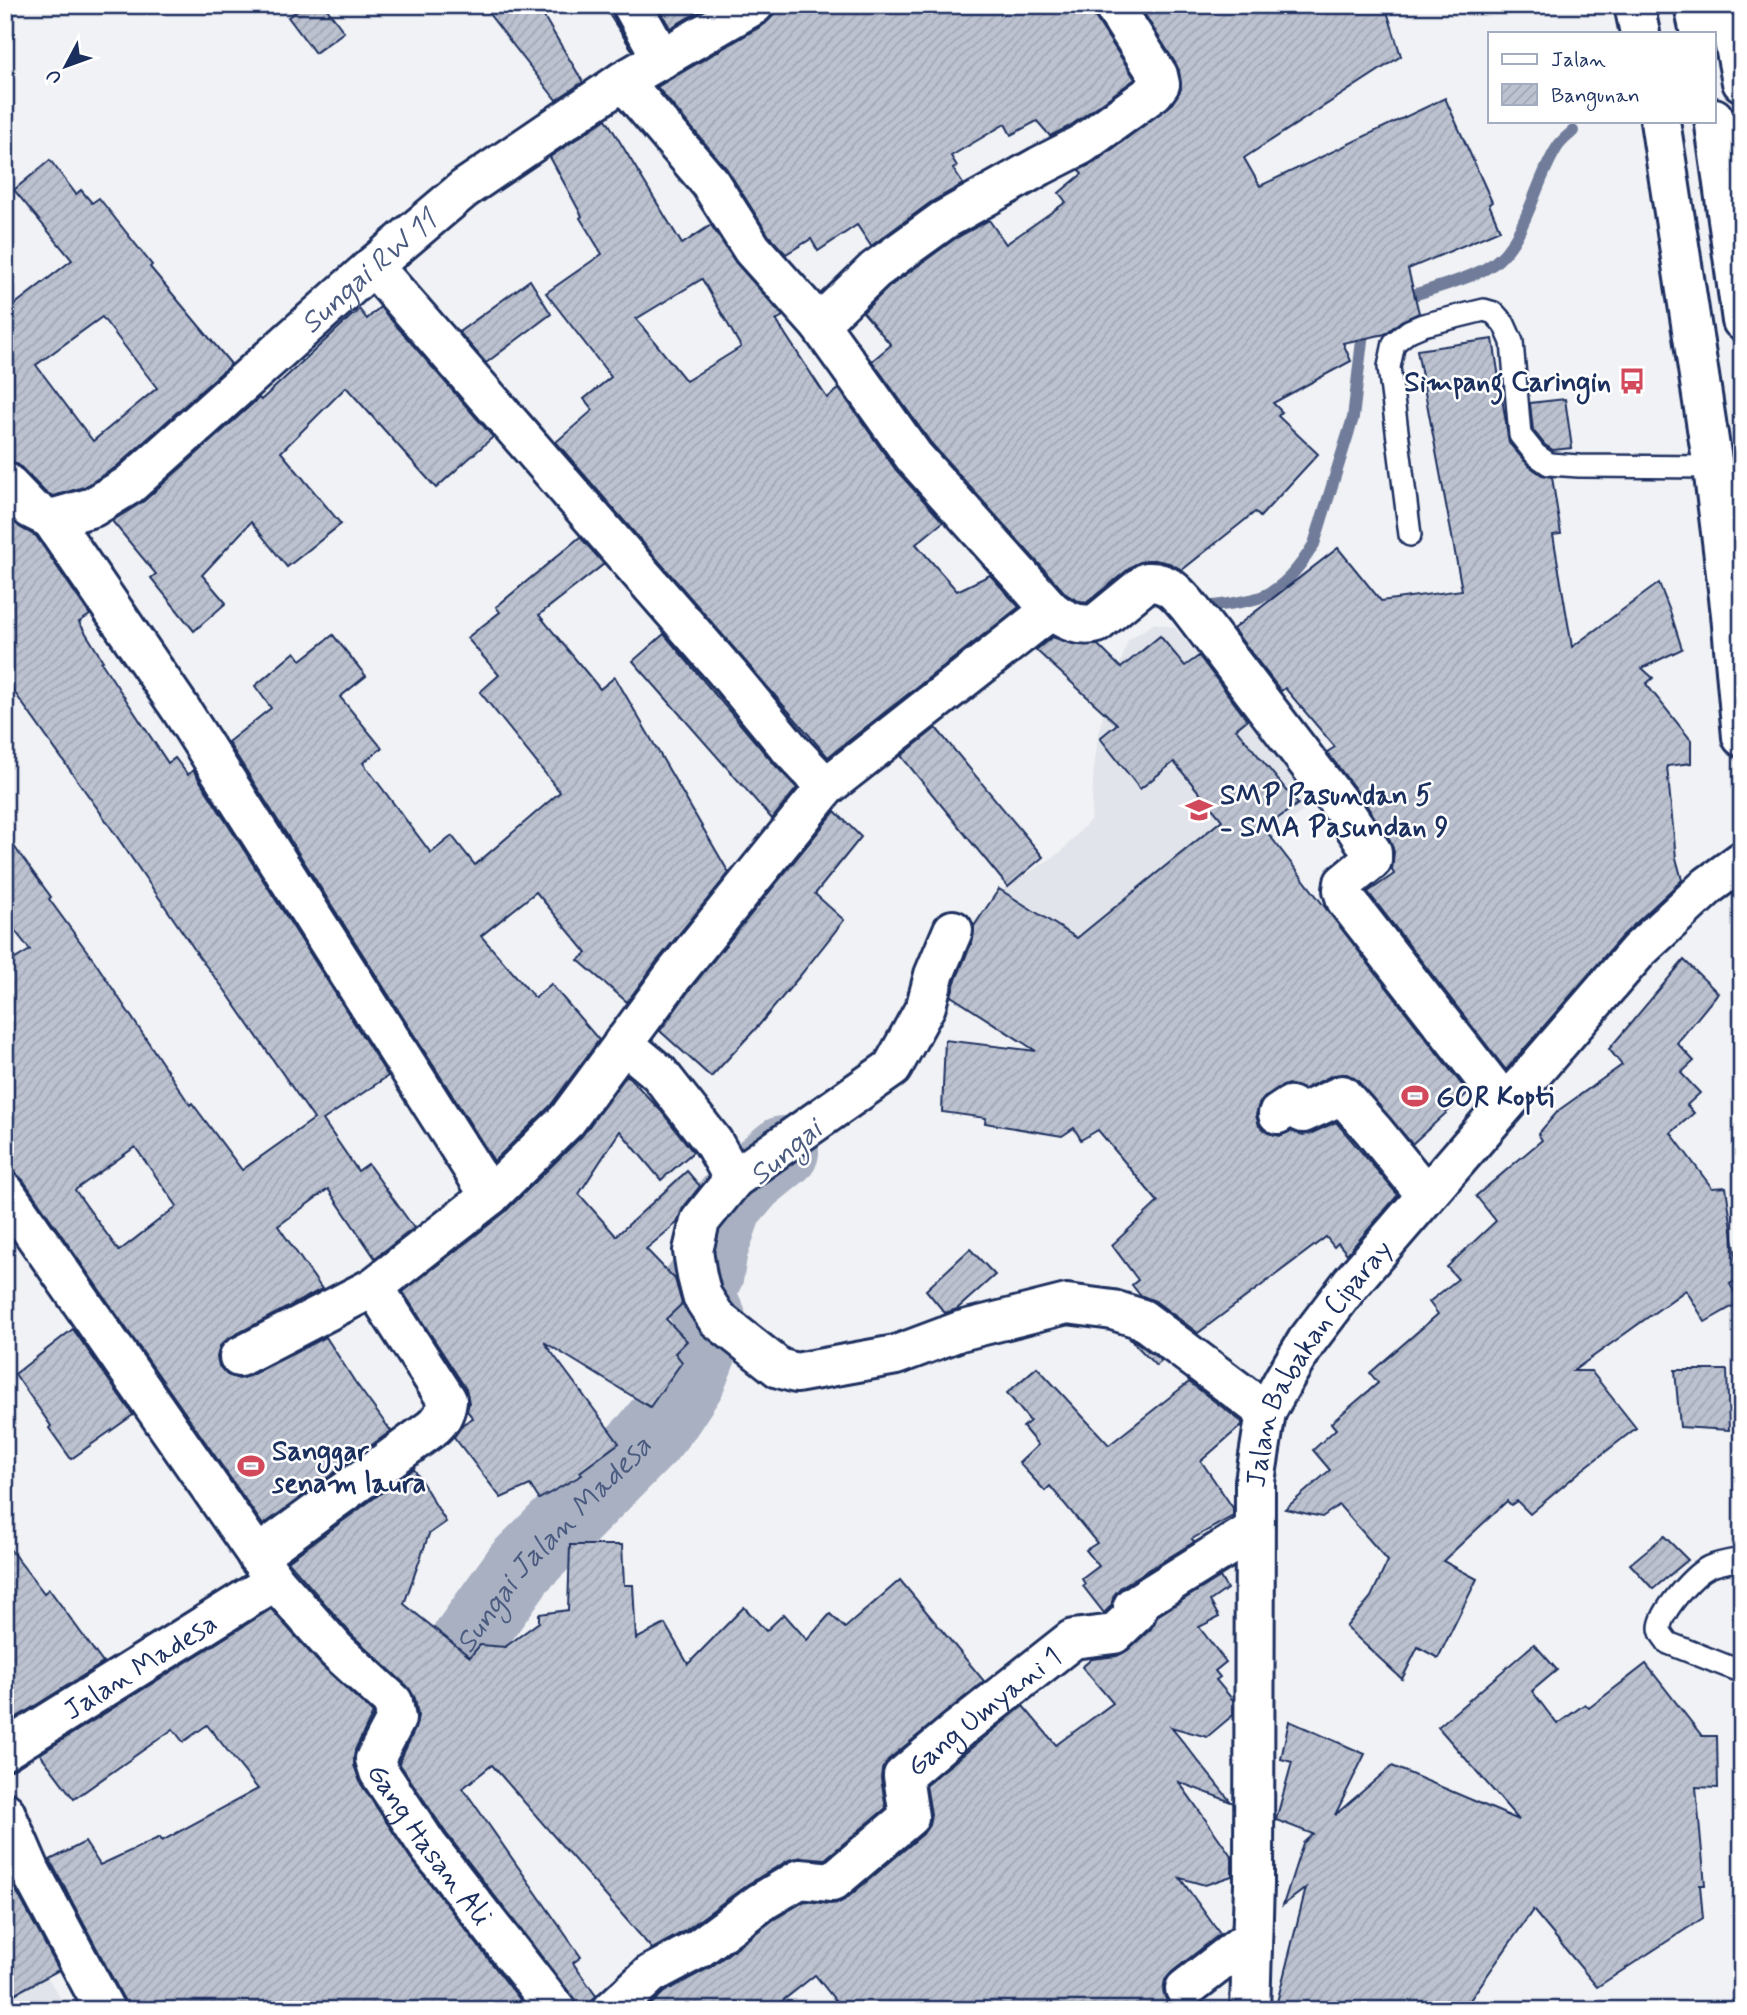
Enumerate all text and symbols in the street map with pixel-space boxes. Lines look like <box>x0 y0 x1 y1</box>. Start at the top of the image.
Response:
north arrow <box>32 32 102 102</box>
legend <box>1488 32 1716 122</box>
text: Jalan <box>1551 46 1606 74</box>
text: U <box>41 63 68 89</box>
text: Bangunan <box>1551 82 1640 111</box>
water label: Sungai RW 11 <box>293 201 448 343</box>
place label: Simpang Caringin <box>1404 365 1611 405</box>
bus stop icon: Simpang Caringin <box>1617 366 1647 396</box>
place label: SMP Pasundan 5 - SMA Pasundan 9 <box>1220 778 1449 847</box>
school or university icon: SMP Pasundan 5 - SMA Pasundan 9 <box>1184 795 1214 825</box>
place label: GOR Kopti <box>1436 1080 1554 1117</box>
sports icon: GOR Kopti <box>1400 1081 1430 1111</box>
water label: Sungai <box>741 1109 836 1197</box>
street label: Jalan Babakan Ciparay <box>1238 1233 1401 1490</box>
water label: Sungai Jalan Madesa <box>447 1427 661 1661</box>
place label: Sanggar senam laura <box>271 1434 426 1503</box>
sports icon: Sanggar senam laura <box>236 1451 266 1481</box>
street label: Jalan Madesa <box>57 1606 225 1730</box>
street label: Gang Umyani 1 <box>900 1639 1070 1786</box>
street label: Gang Hasan Ali <box>357 1757 499 1934</box>

